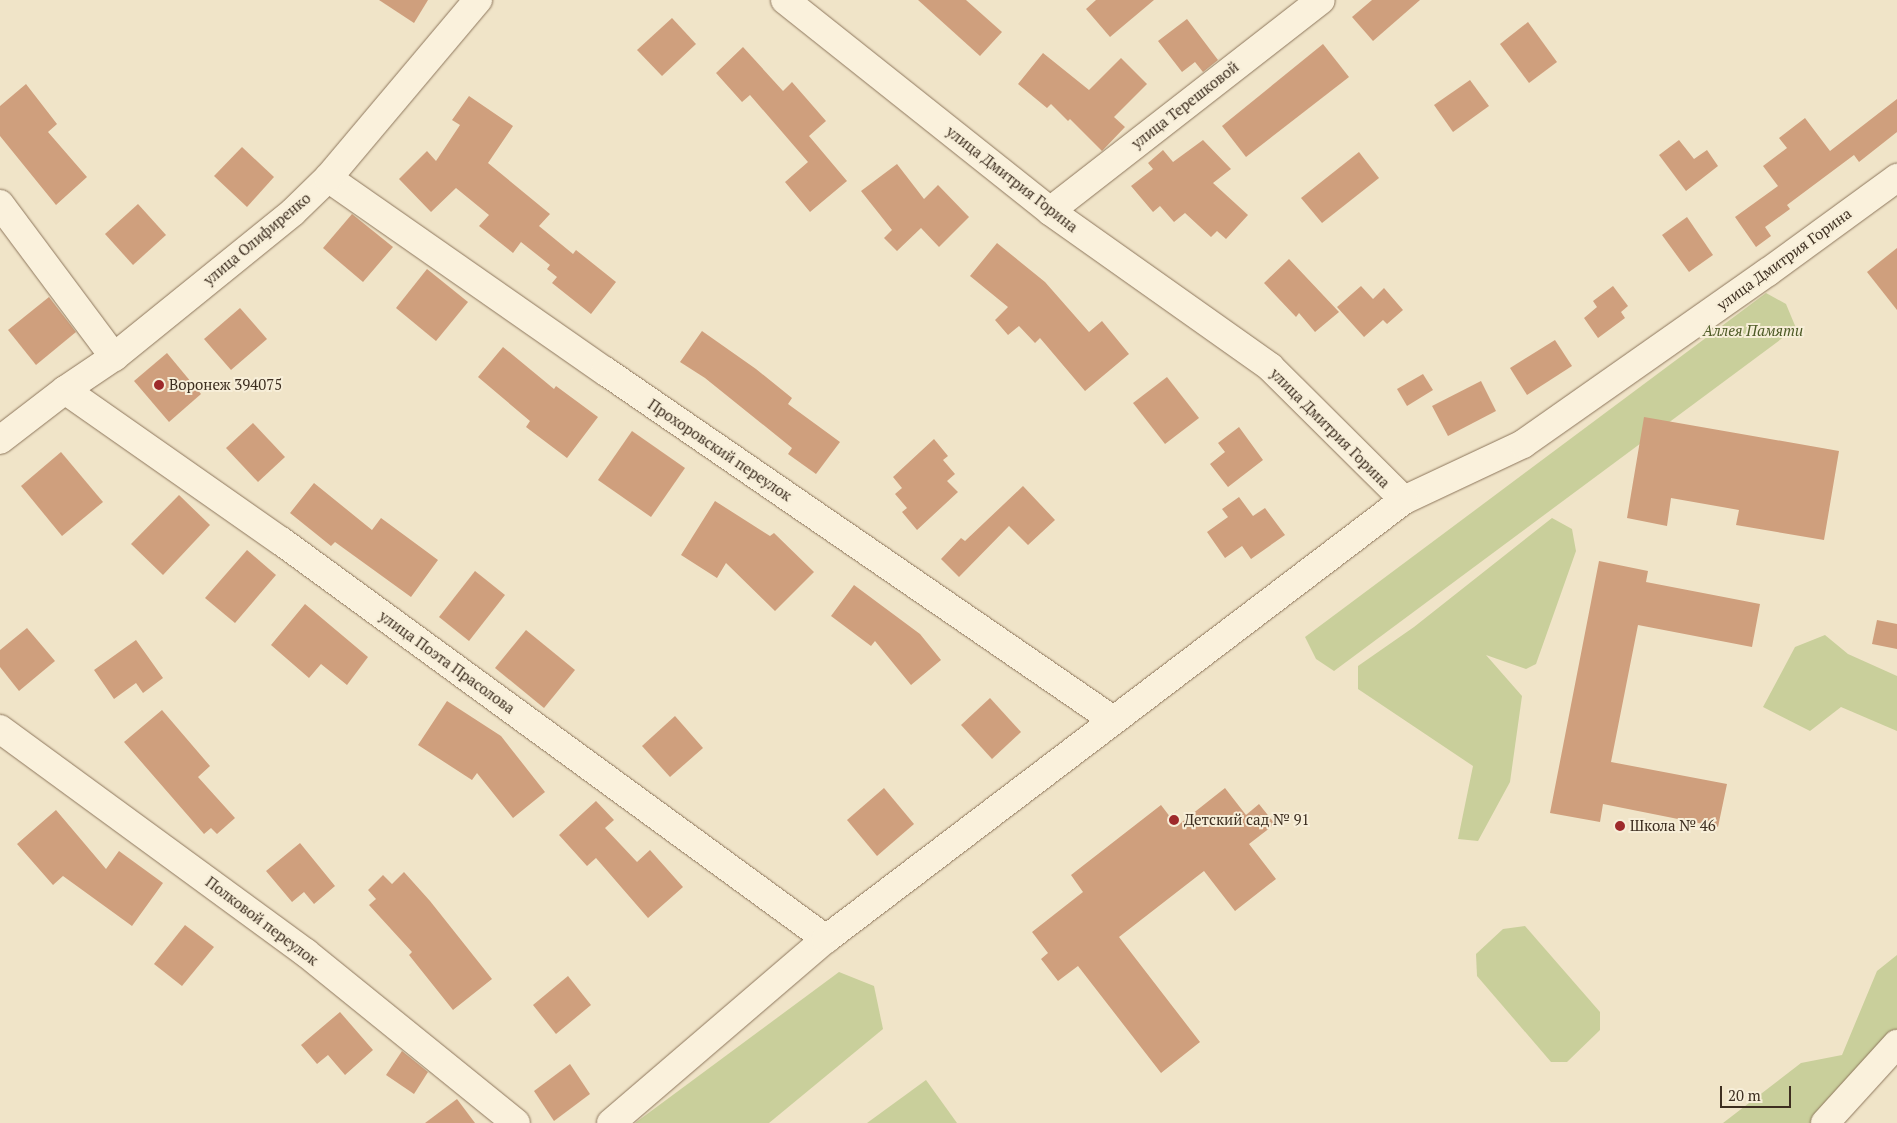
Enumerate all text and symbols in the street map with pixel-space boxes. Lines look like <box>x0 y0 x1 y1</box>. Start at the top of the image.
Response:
street label: улица Терешковой <box>1128 58 1242 152</box>
street label: улица Дмитрия Горина <box>943 122 1081 236</box>
street label: улица Олифиренко <box>200 189 314 289</box>
street label: улица Дмитрия Горина <box>1713 204 1855 314</box>
park label: Аллея Памяти <box>1703 322 1803 340</box>
street label: улица Дмитрия Горина <box>1266 364 1394 492</box>
place label: Воронеж 394075 <box>169 376 282 394</box>
marker: Воронеж 394075 <box>153 379 165 391</box>
street label: Прохоровский переулок <box>645 395 795 505</box>
street label: улица Поэта Прасолова <box>376 607 518 717</box>
place label: Детский сад № 91 <box>1184 811 1309 829</box>
marker: Детский сад № 91 <box>1168 814 1180 826</box>
place label: Школа № 46 <box>1630 817 1716 835</box>
marker: Школа № 46 <box>1614 820 1626 832</box>
street label: Полковой переулок <box>202 873 322 969</box>
scale bar <box>1722 1076 1793 1108</box>
text: 20 m <box>1728 1085 1761 1105</box>

